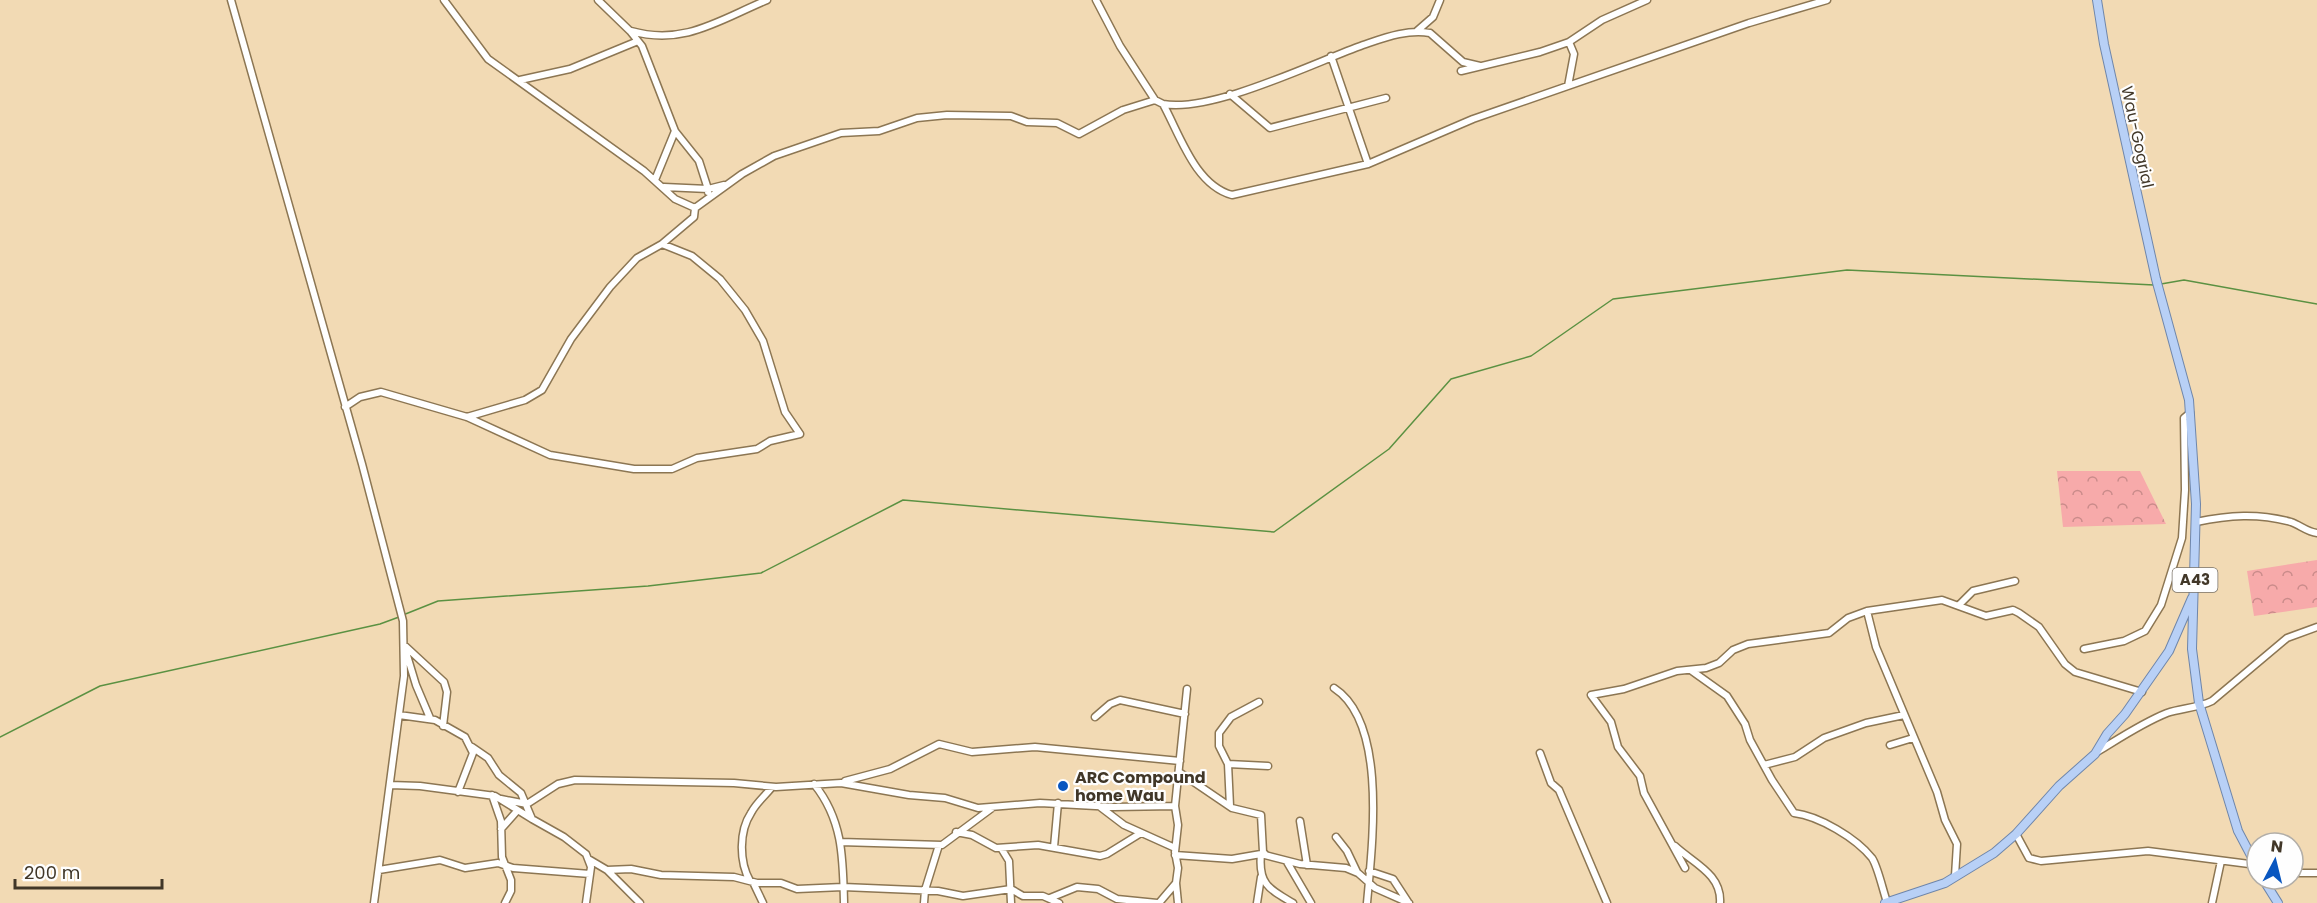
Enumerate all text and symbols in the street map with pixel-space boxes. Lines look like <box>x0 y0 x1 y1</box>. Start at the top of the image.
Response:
street label: Wau-Gogrial <box>2115 84 2160 190</box>
road number: A43 <box>2172 568 2218 592</box>
place label: ARC Compound home Wau <box>1075 766 1206 807</box>
marker: ARC Compound home Wau <box>1056 779 1070 793</box>
north arrow <box>2245 831 2305 891</box>
text: N <box>2269 834 2284 859</box>
scale bar <box>15 852 162 890</box>
text: 200 m <box>24 860 80 885</box>

